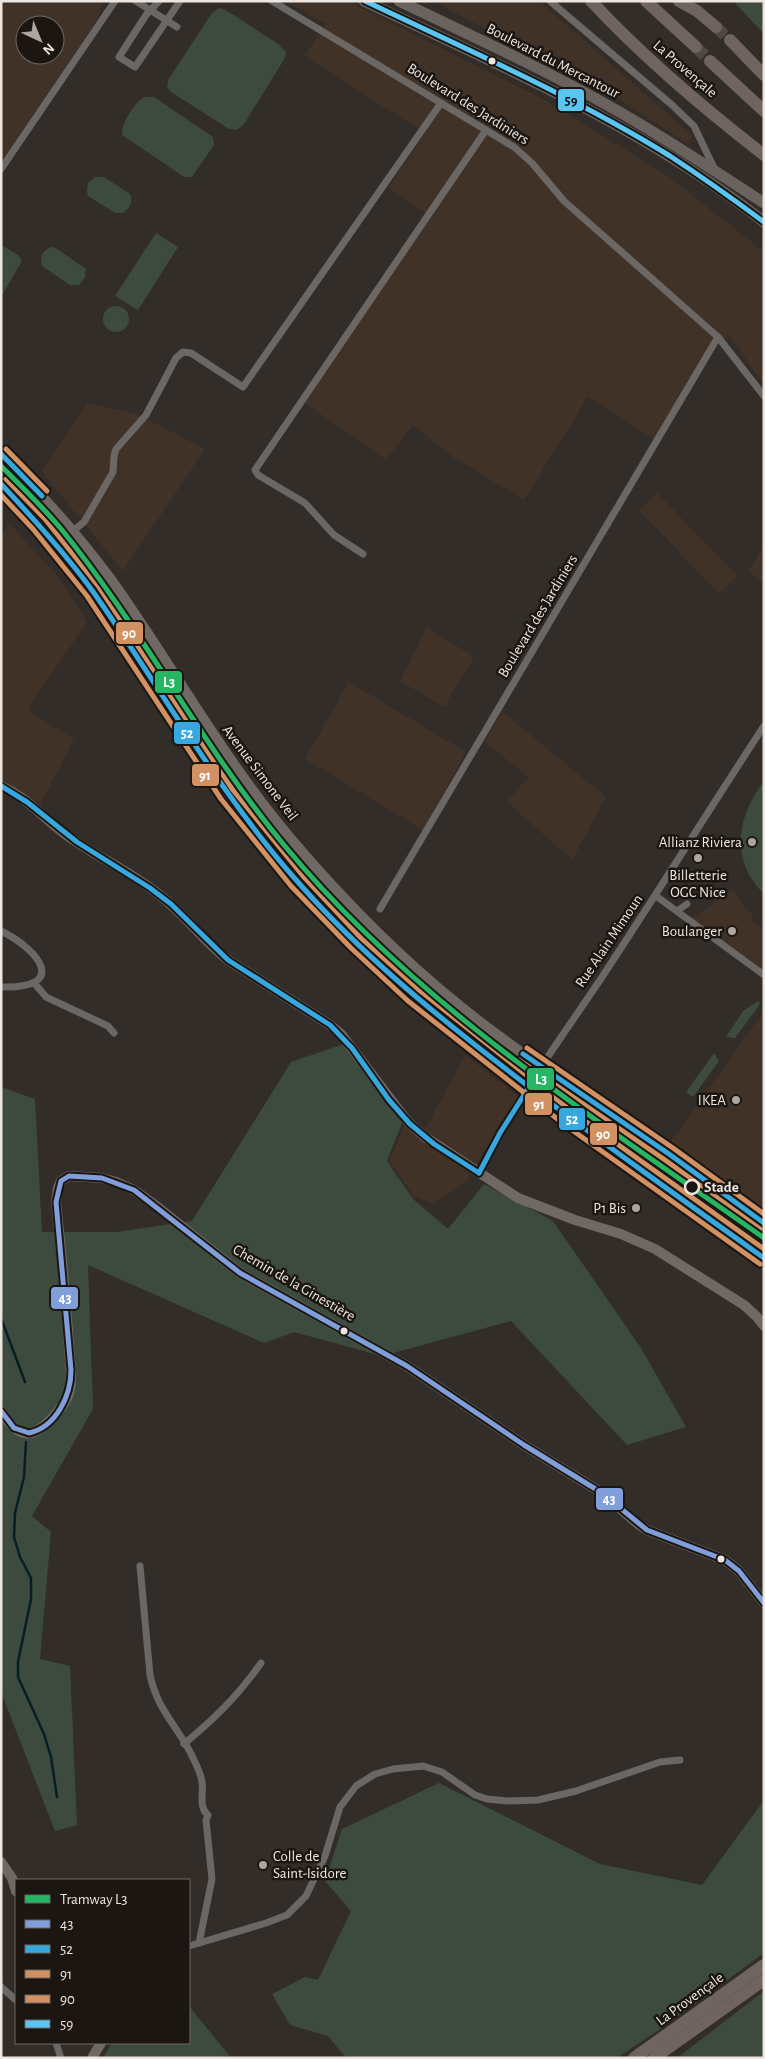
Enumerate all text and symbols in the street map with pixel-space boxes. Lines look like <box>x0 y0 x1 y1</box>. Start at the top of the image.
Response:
north arrow <box>15 15 65 65</box>
street label: Boulevard du Mercantour <box>484 21 622 101</box>
street label: La Provençale <box>650 37 720 101</box>
text: N <box>40 40 57 57</box>
unlabelled marker <box>487 56 497 66</box>
street label: Boulevard des Jardiniers <box>405 60 531 148</box>
line badge: 59 <box>557 88 585 112</box>
text: 59 <box>565 94 578 108</box>
street label: Boulevard des Jardiniers <box>495 552 581 680</box>
line badge: 90 <box>115 621 144 645</box>
text: 90 <box>122 627 136 641</box>
line badge: L3 <box>154 670 183 694</box>
text: L3 <box>163 676 175 690</box>
line badge: 52 <box>173 721 201 745</box>
street label: Avenue Simone Veil <box>219 722 301 824</box>
text: 52 <box>181 727 194 741</box>
line badge: 91 <box>191 763 220 787</box>
text: 91 <box>199 769 211 783</box>
place label: Allianz Riviera <box>659 835 742 850</box>
marker: Allianz Riviera <box>746 836 758 848</box>
marker: Billetterie OGC Nice <box>692 852 704 864</box>
place label: Billetterie OGC Nice <box>669 868 727 900</box>
street label: Rue Alain Mimoun <box>573 892 645 990</box>
place label: Boulanger <box>662 924 722 939</box>
marker: Boulanger <box>726 925 738 937</box>
line badge: L3 <box>526 1067 555 1091</box>
text: L3 <box>535 1073 547 1087</box>
line badge: 91 <box>524 1092 553 1116</box>
place label: IKEA <box>698 1093 726 1108</box>
marker: IKEA <box>730 1094 742 1106</box>
text: 91 <box>533 1098 545 1112</box>
line badge: 52 <box>558 1107 586 1131</box>
text: 52 <box>566 1113 579 1127</box>
line badge: 90 <box>589 1122 618 1146</box>
text: 90 <box>596 1128 610 1142</box>
marker: Stade <box>684 1179 700 1195</box>
place label: Stade <box>704 1180 739 1195</box>
place label: P1 Bis <box>593 1201 626 1216</box>
marker: P1 Bis <box>630 1202 642 1214</box>
street label: Chemin de la Ginestière <box>230 1242 358 1324</box>
line badge: 43 <box>50 1286 79 1310</box>
text: 43 <box>58 1292 72 1306</box>
unlabelled marker <box>339 1326 349 1336</box>
line badge: 43 <box>595 1487 624 1511</box>
text: 43 <box>602 1493 616 1507</box>
unlabelled marker <box>716 1554 726 1564</box>
place label: Colle de Saint-Isidore <box>273 1849 347 1881</box>
marker: Colle de Saint-Isidore <box>257 1859 269 1871</box>
legend <box>15 1879 190 2044</box>
text: Tramway L3 <box>60 1892 128 1907</box>
text: 43 <box>60 1917 73 1932</box>
text: 52 <box>60 1942 73 1957</box>
text: 91 <box>60 1967 72 1982</box>
street label: La Provençale <box>654 1970 727 2028</box>
text: 90 <box>60 1992 75 2007</box>
text: 59 <box>60 2017 73 2032</box>

